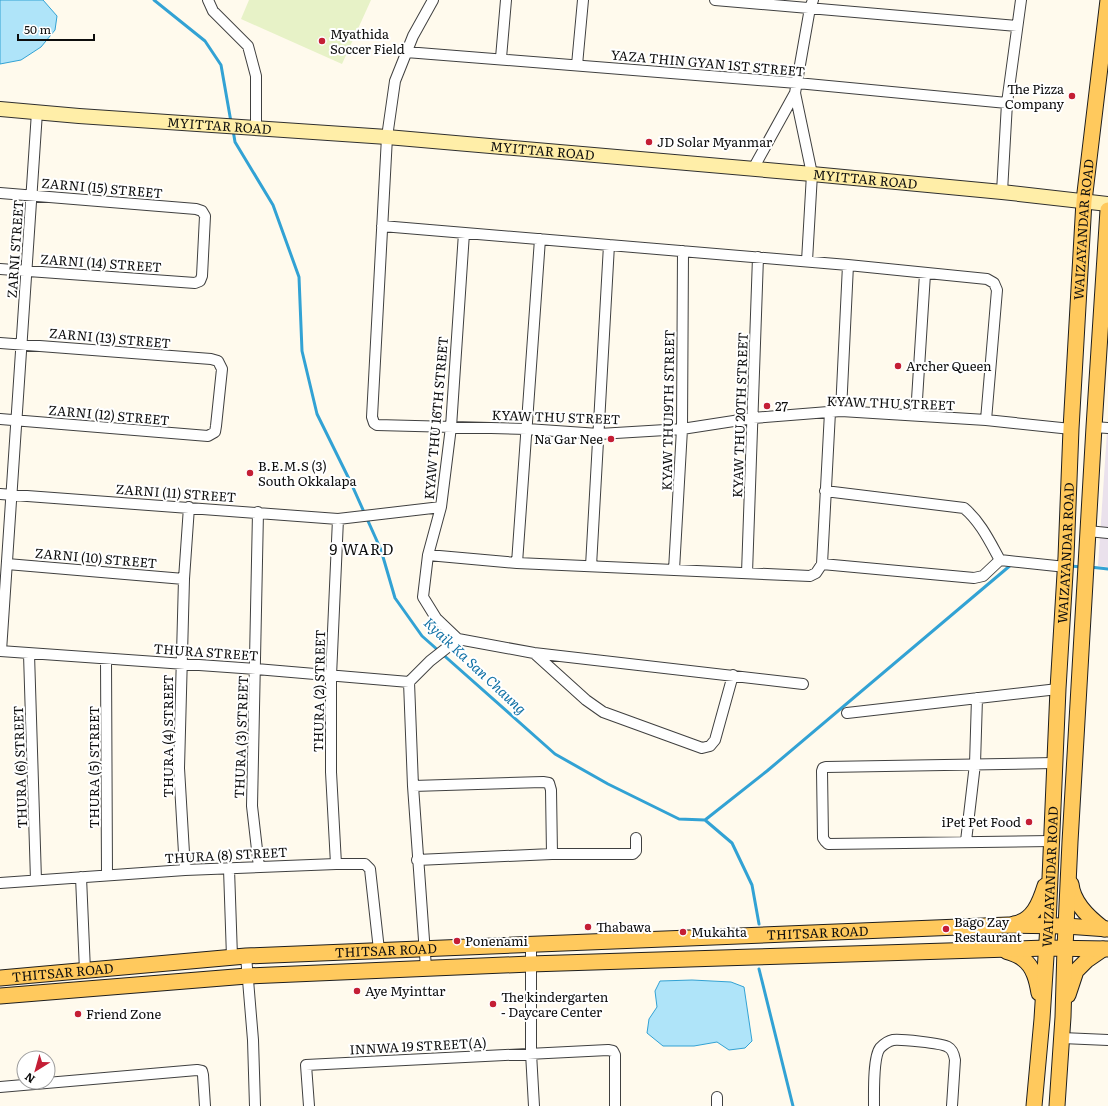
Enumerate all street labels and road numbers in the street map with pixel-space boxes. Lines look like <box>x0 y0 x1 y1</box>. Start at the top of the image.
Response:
street label: YAZA THIN GYAN 1ST STREET <box>610 45 806 80</box>
street label: MYITTAR ROAD <box>166 112 272 138</box>
street label: MYITTAR ROAD <box>489 136 596 164</box>
street label: WAIZAYANDAR ROAD <box>1068 158 1098 300</box>
street label: MYITTAR ROAD <box>812 164 918 193</box>
street label: ZARNI (15) STREET <box>41 173 164 202</box>
street label: ZARNI STREET <box>2 199 27 299</box>
street label: ZARNI (14) STREET <box>40 249 163 276</box>
street label: ZARNI (13) STREET <box>48 323 172 352</box>
street label: KYAW THU19TH STREET <box>657 329 678 491</box>
street label: KYAW THU 20TH STREET <box>727 331 752 498</box>
street label: KYAW THU 16TH STREET <box>419 335 452 500</box>
street label: KYAW THU STREET <box>826 391 956 414</box>
street label: ZARNI (12) STREET <box>48 400 171 429</box>
street label: KYAW THU STREET <box>491 405 621 428</box>
street label: ZARNI (11) STREET <box>115 479 237 506</box>
street label: WAIZAYANDAR ROAD <box>1052 482 1078 624</box>
street label: ZARNI (10) STREET <box>34 543 158 572</box>
street label: THURA (2) STREET <box>308 629 329 753</box>
street label: THURA STREET <box>153 638 259 665</box>
street label: THURA (4) STREET <box>158 674 177 798</box>
street label: THURA (3) STREET <box>229 675 252 799</box>
street label: THURA (6) STREET <box>8 705 31 829</box>
street label: THURA (5) STREET <box>84 705 103 828</box>
street label: WAIZAYANDAR ROAD <box>1037 806 1062 948</box>
street label: THURA (8) STREET <box>164 842 288 867</box>
street label: THITSAR ROAD <box>766 921 869 944</box>
street label: THITSAR ROAD <box>335 938 437 961</box>
street label: THITSAR ROAD <box>11 958 114 986</box>
street label: INNWA 19 STREET(A) <box>349 1032 487 1059</box>

